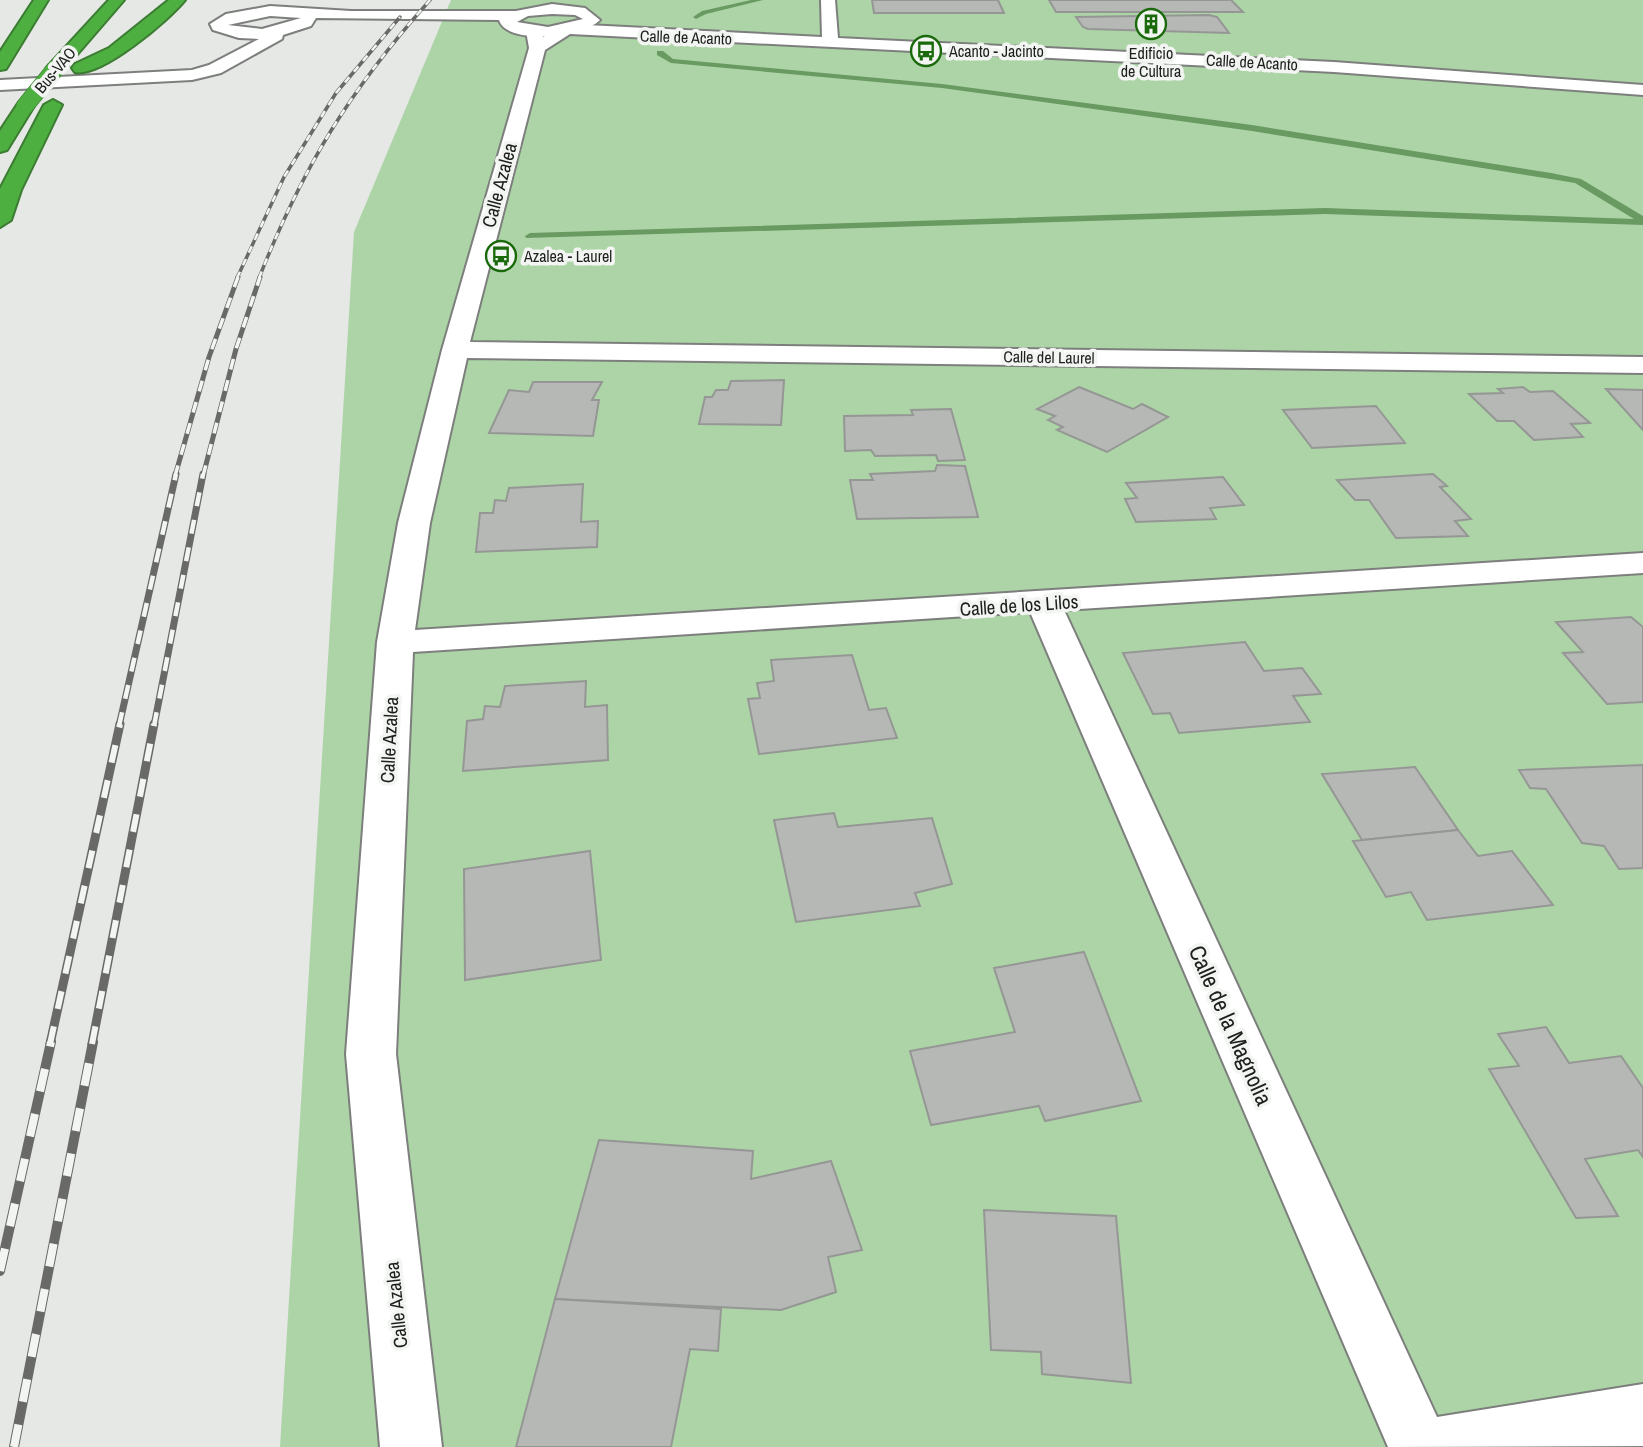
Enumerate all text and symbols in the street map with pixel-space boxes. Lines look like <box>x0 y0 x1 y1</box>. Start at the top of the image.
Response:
building icon: Edificio de Cultura <box>1134 7 1168 41</box>
street label: Calle de Acanto <box>640 24 732 50</box>
bus stop icon: Acanto - Jacinto <box>909 34 943 68</box>
place label: Acanto - Jacinto <box>948 40 1044 62</box>
street label: Bus-VAO <box>29 42 81 98</box>
place label: Edificio de Cultura <box>1121 42 1182 82</box>
street label: Calle de Acanto <box>1206 49 1298 75</box>
street label: Calle Azalea <box>475 139 523 230</box>
bus stop icon: Azalea - Laurel <box>484 239 518 273</box>
place label: Azalea - Laurel <box>523 245 612 267</box>
street label: Calle del Laurel <box>1003 345 1095 369</box>
street label: Calle de los Lilos <box>959 588 1079 622</box>
street label: Calle Azalea <box>374 696 404 784</box>
street label: Calle de la Magnolia <box>1182 940 1280 1110</box>
street label: Calle Azalea <box>379 1260 413 1349</box>

